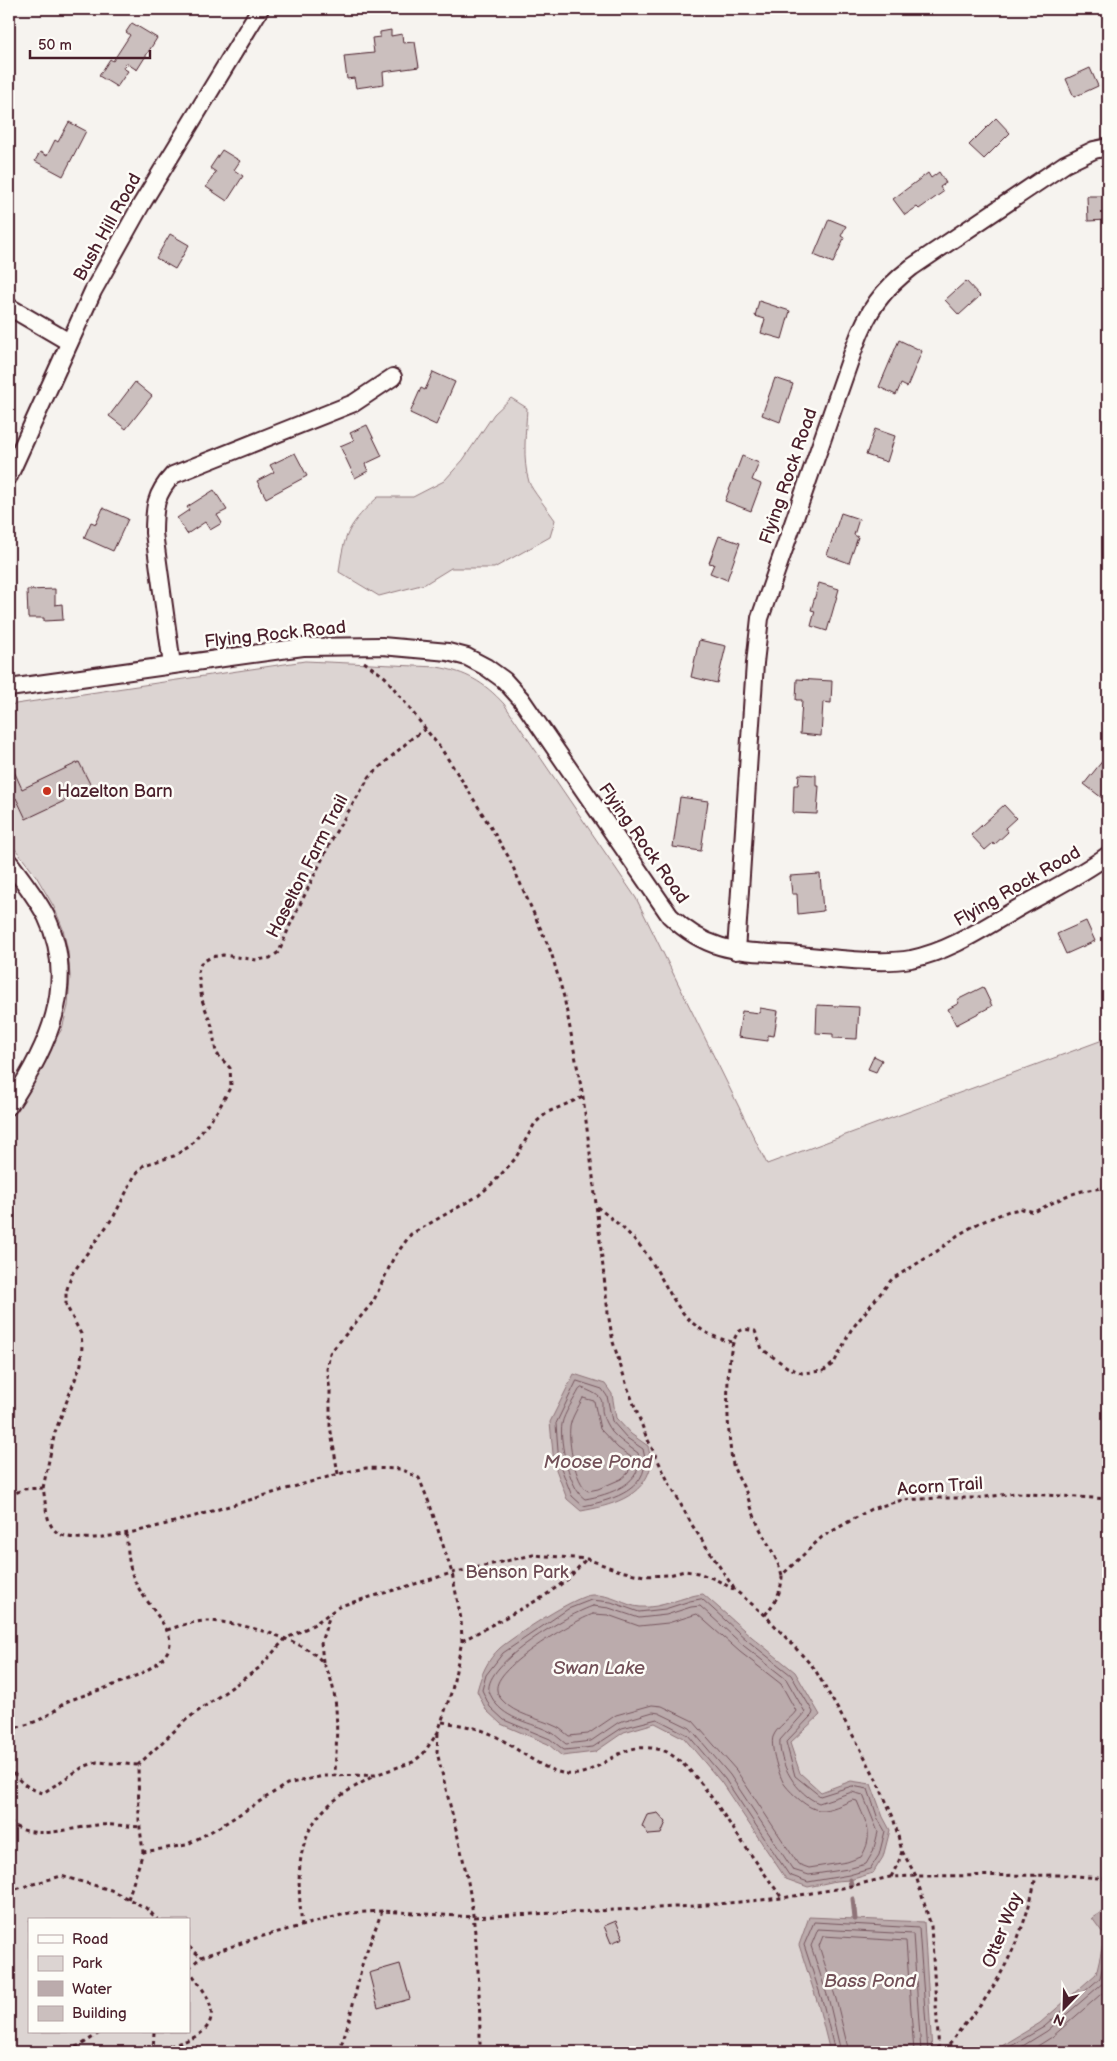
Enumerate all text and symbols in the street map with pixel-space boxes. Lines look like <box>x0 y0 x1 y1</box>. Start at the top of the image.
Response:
scale bar <box>30 28 150 60</box>
text: 50 m <box>38 36 72 55</box>
street label: Bush Hill Road <box>69 170 146 285</box>
street label: Flying Rock Road <box>755 405 822 547</box>
street label: Flying Rock Road <box>203 617 347 652</box>
street label: Flying Rock Road <box>594 779 693 908</box>
place label: Hazelton Barn <box>57 781 173 802</box>
marker: Hazelton Barn <box>41 785 53 797</box>
street label: Haselton Farm Trail <box>262 791 353 941</box>
street label: Flying Rock Road <box>950 842 1084 931</box>
water label: Moose Pond <box>544 1451 654 1474</box>
street label: Acorn Trail <box>896 1473 984 1500</box>
park label: Benson Park <box>465 1562 569 1583</box>
water label: Swan Lake <box>553 1657 645 1680</box>
street label: Otter Way <box>978 1889 1027 1971</box>
legend <box>28 1918 190 2034</box>
text: Road <box>72 1930 108 1949</box>
text: Park <box>72 1954 103 1973</box>
water label: Bass Pond <box>824 1970 917 1993</box>
text: Water <box>72 1980 112 1999</box>
north arrow <box>1040 1984 1090 2034</box>
text: Building <box>72 2004 127 2023</box>
text: N <box>1051 2010 1067 2029</box>

